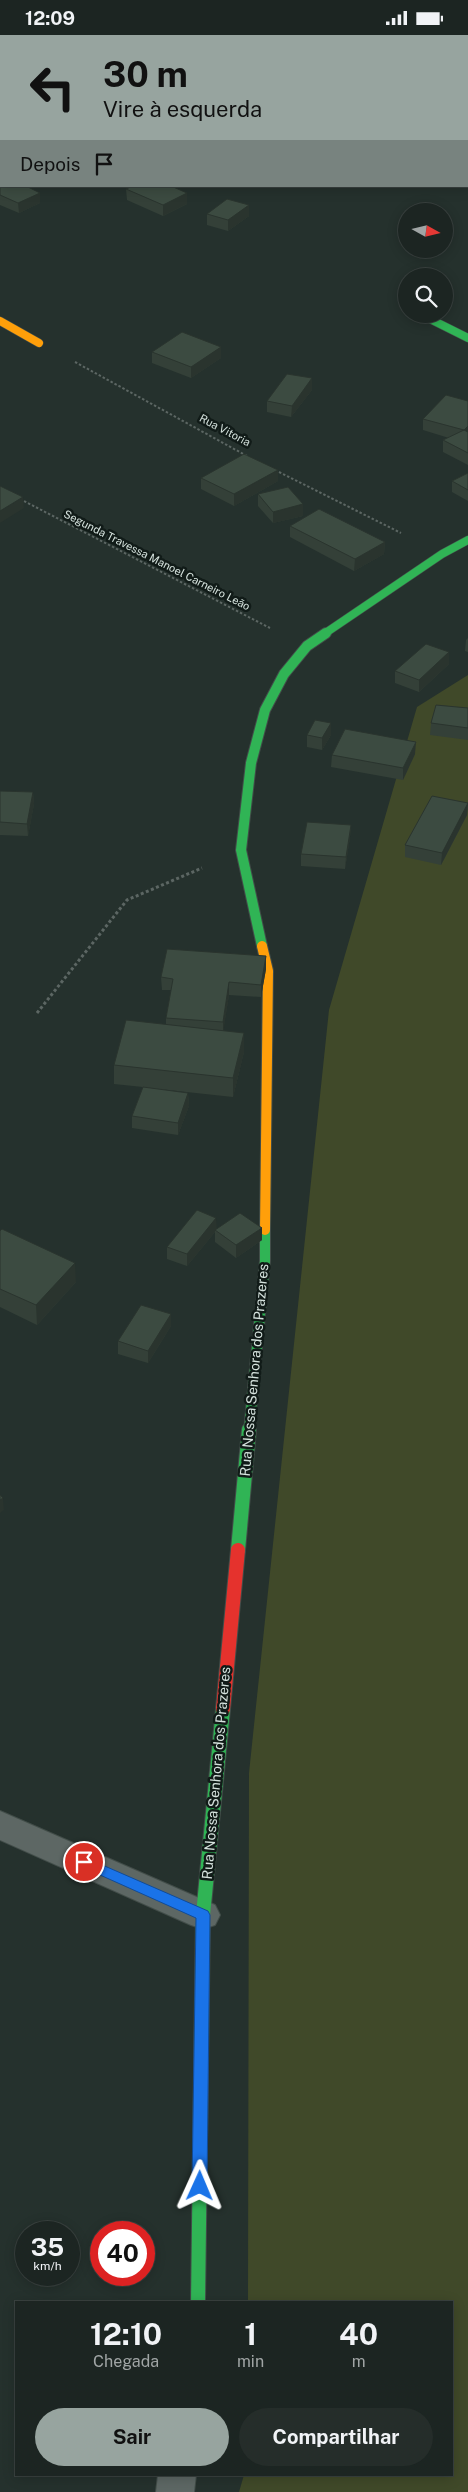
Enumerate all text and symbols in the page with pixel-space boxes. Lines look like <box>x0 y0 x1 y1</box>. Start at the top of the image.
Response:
text: 12:09 <box>25 7 75 29</box>
text: 30 m <box>103 54 188 95</box>
icon: left <box>20 55 85 120</box>
text: Vire à esquerda <box>103 96 262 122</box>
icon: arrive <box>90 150 118 178</box>
text: Depois <box>20 153 80 175</box>
north arrow <box>398 203 452 257</box>
map controls <box>398 203 453 323</box>
button: search <box>398 268 453 323</box>
street label: Rua Vitoria <box>198 412 252 448</box>
street label: Segunda Travessa Manoel Carneiro Leão <box>62 508 252 612</box>
street label: Rua Nossa Senhora dos Prazeres <box>237 1263 271 1477</box>
street label: Rua Nossa Senhora dos Prazeres <box>199 1666 233 1880</box>
pin <box>63 1841 105 1883</box>
icon: arrive <box>70 1848 98 1876</box>
position arrow <box>173 2159 225 2211</box>
speed limit sign: 40 <box>90 2221 155 2286</box>
text: 35 <box>31 2232 64 2262</box>
text: km/h <box>33 2259 62 2273</box>
text: 12:10 <box>90 2316 162 2352</box>
text: 1 <box>244 2316 257 2352</box>
text: 40 <box>339 2316 378 2352</box>
text: Chegada <box>93 2352 159 2371</box>
text: min <box>237 2352 264 2371</box>
text: m <box>352 2352 365 2371</box>
button: Sair <box>35 2408 229 2466</box>
button: Compartilhar <box>239 2408 433 2466</box>

